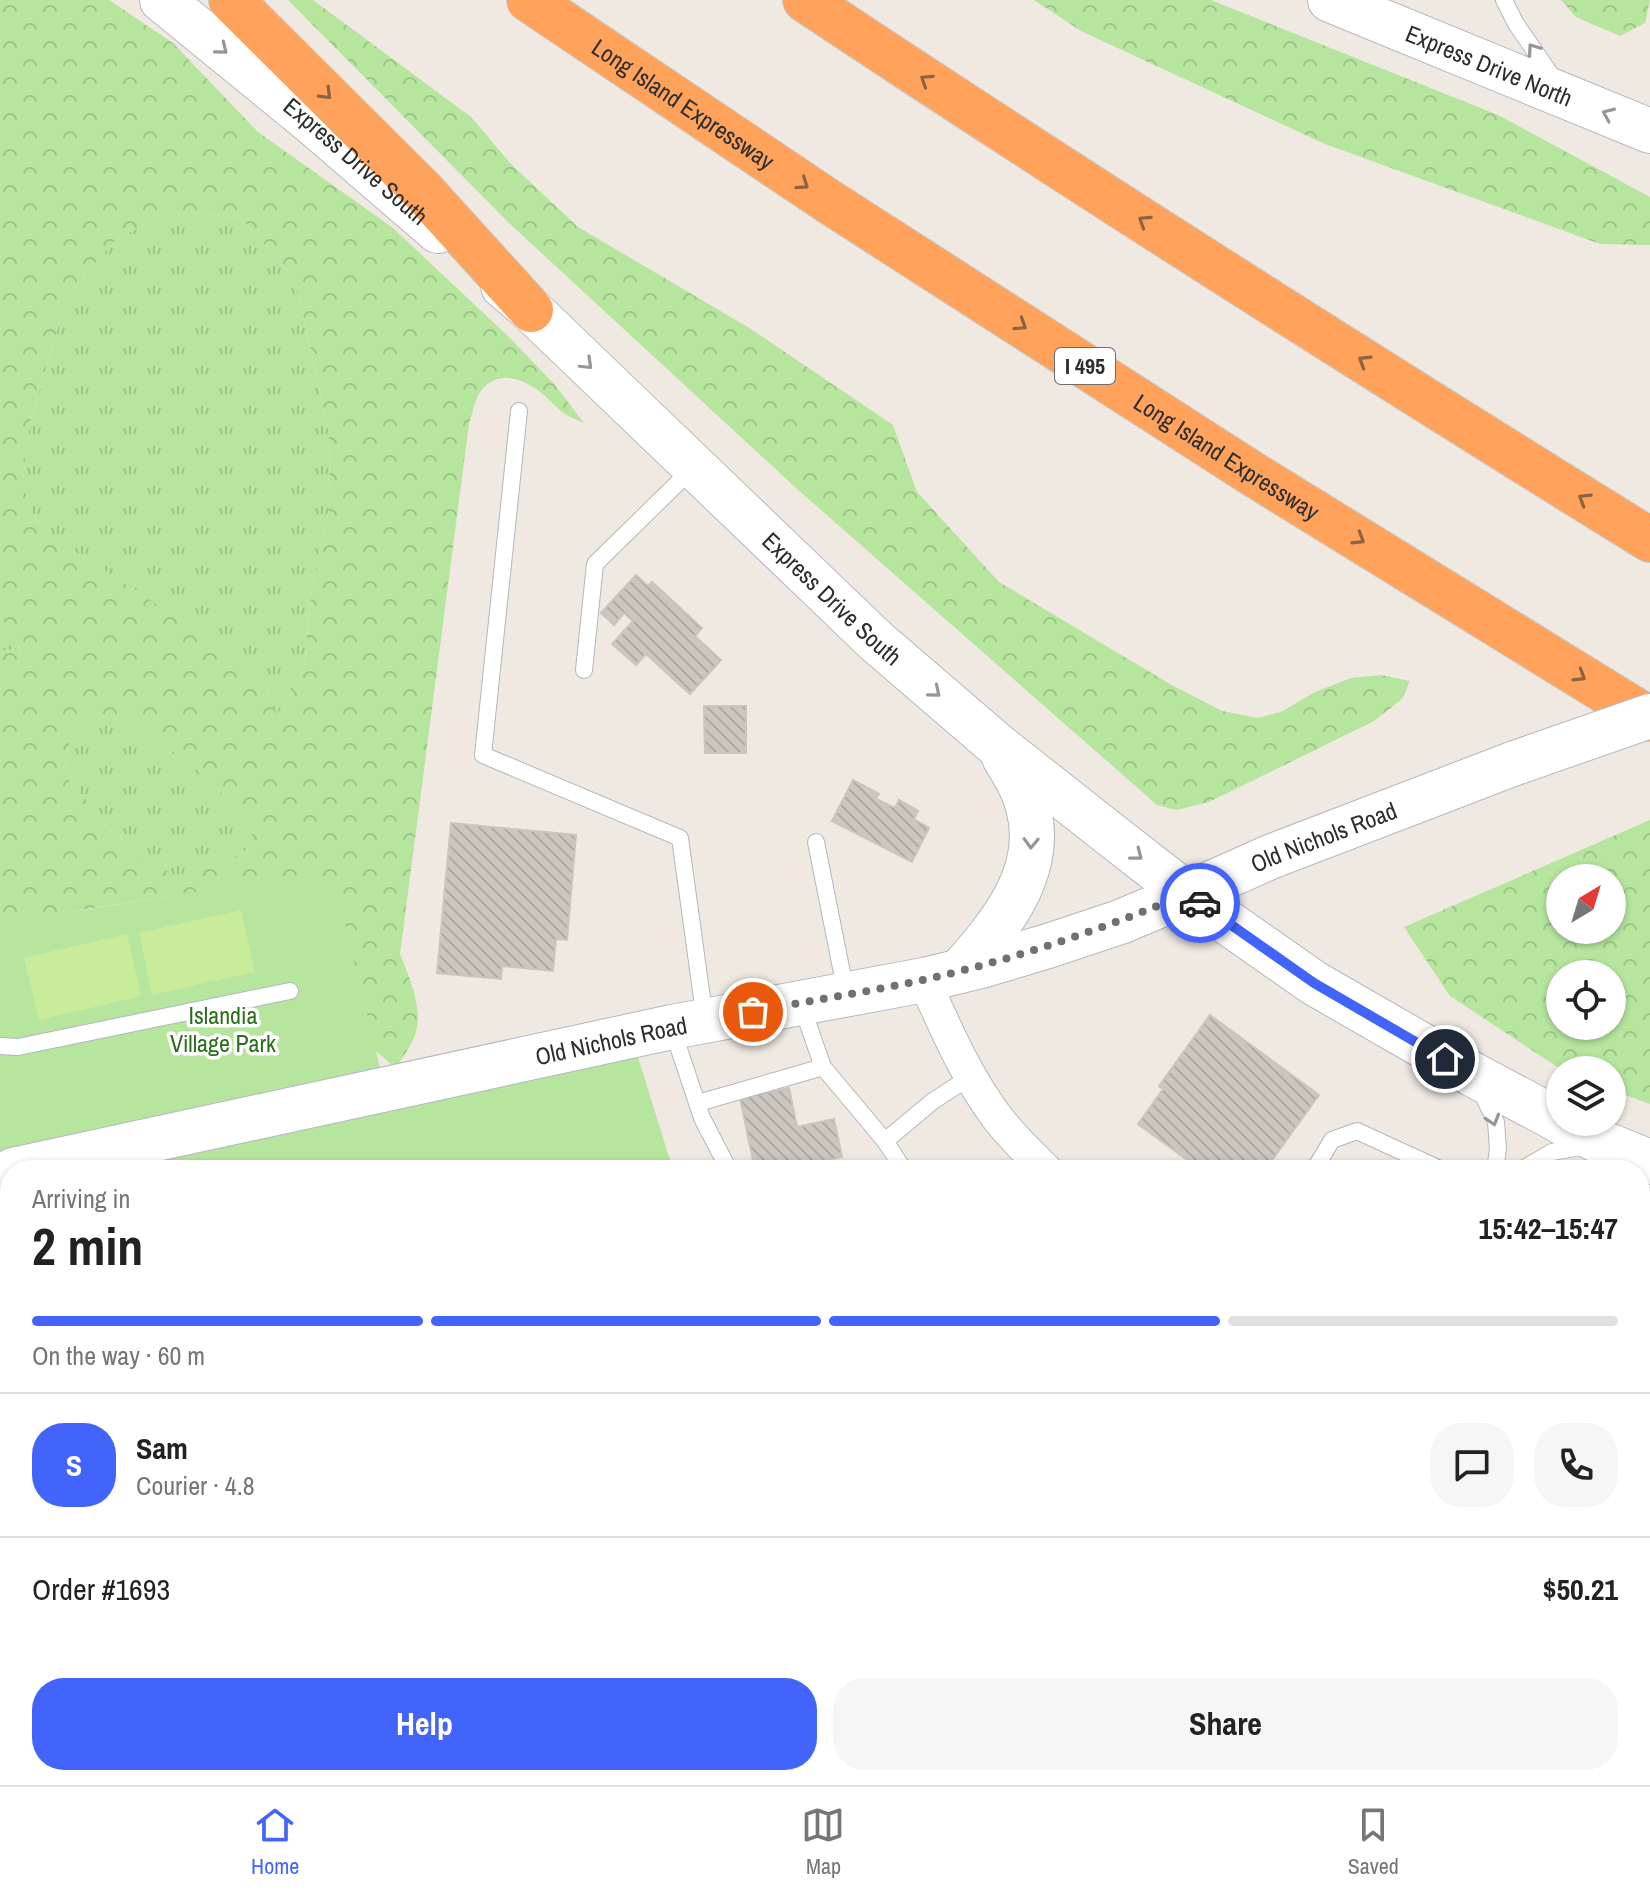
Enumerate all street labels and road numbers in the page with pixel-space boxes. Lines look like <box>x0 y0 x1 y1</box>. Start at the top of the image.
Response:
street label: Express Drive North <box>1401 17 1577 114</box>
street label: Long Island Expressway <box>586 31 781 177</box>
street label: Express Drive South <box>277 90 435 232</box>
road number: I 495 <box>1055 348 1115 384</box>
street label: Long Island Expressway <box>1128 386 1326 527</box>
street label: Express Drive South <box>756 525 909 672</box>
street label: Old Nichols Road <box>1245 794 1401 880</box>
street label: Old Nichols Road <box>532 1009 690 1072</box>

